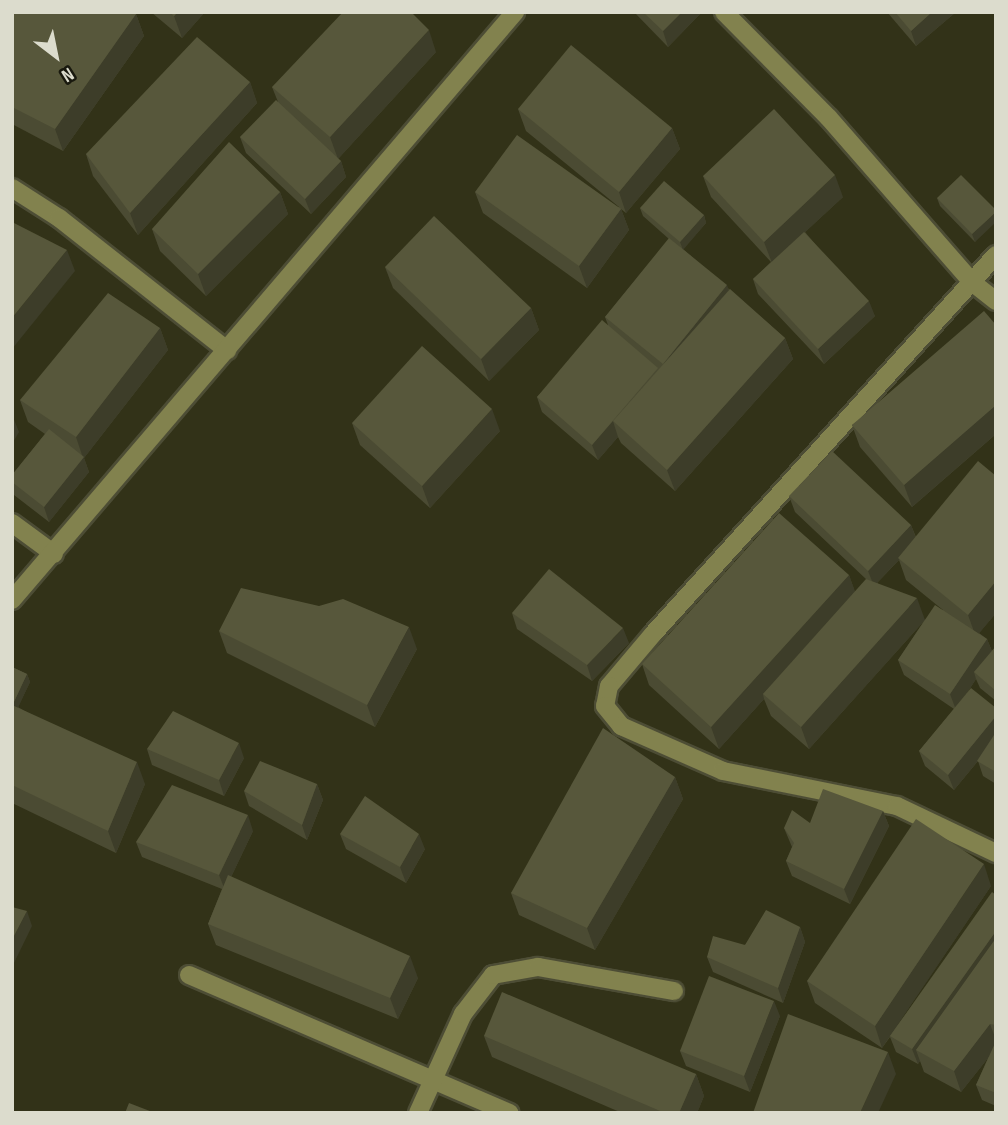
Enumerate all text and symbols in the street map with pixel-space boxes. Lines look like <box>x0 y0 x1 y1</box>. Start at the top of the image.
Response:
north arrow <box>21 21 91 91</box>
text: N <box>57 62 78 87</box>

